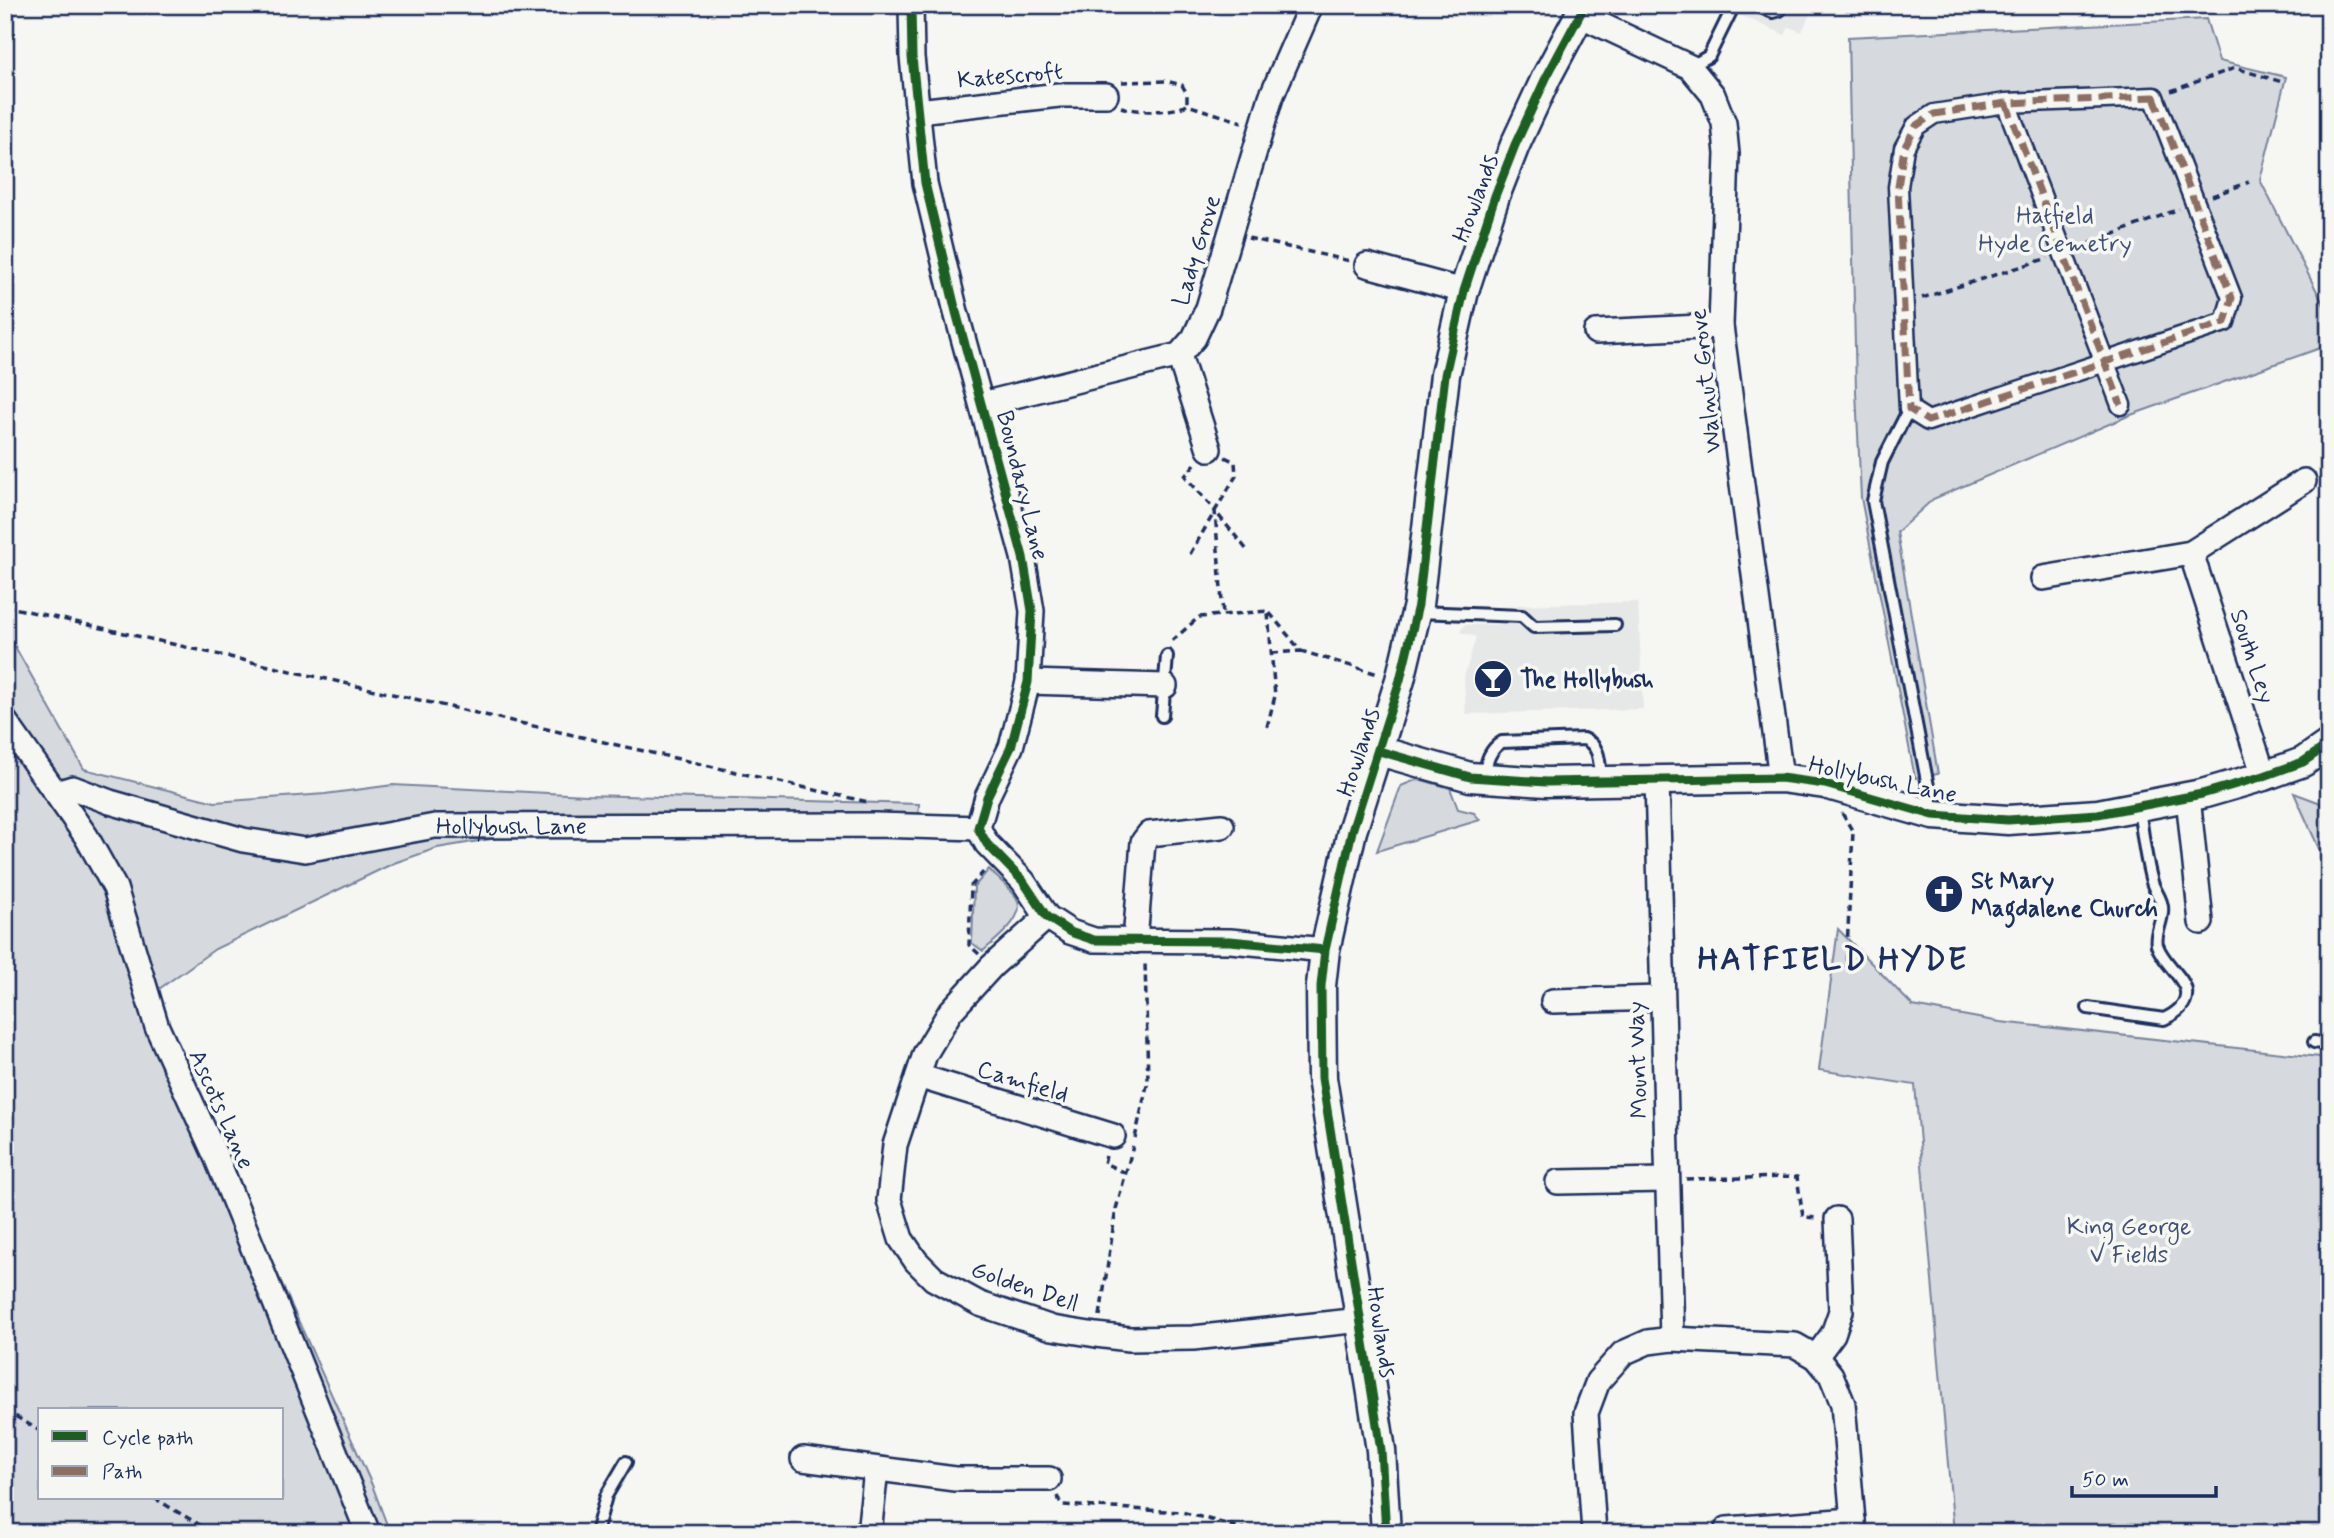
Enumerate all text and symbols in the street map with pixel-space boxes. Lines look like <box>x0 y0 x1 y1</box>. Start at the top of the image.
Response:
street label: Katescroft <box>956 56 1064 97</box>
street label: Howlands <box>1446 150 1507 247</box>
street label: Lady Grove <box>1166 191 1229 310</box>
park label: Hatfield Hyde Cemetry <box>1978 201 2132 260</box>
street label: Walnut Grove <box>1683 307 1729 455</box>
street label: Boundary Lane <box>988 407 1055 563</box>
street label: South Ley <box>2222 605 2281 708</box>
bar icon: The Hollybush <box>1472 658 1514 700</box>
place label: The Hollybush <box>1520 665 1654 696</box>
street label: Howlands <box>1331 704 1388 801</box>
street label: Hollybush Lane <box>1806 750 1960 811</box>
street label: Hollybush Lane <box>436 812 587 843</box>
place label: St Mary Magdalene Church <box>1971 866 2158 928</box>
church icon: St Mary Magdalene Church <box>1923 873 1965 915</box>
district label: HATFIELD HYDE <box>1697 939 1969 981</box>
street label: Mount Way <box>1621 1001 1656 1119</box>
street label: Ascots Lane <box>181 1045 261 1174</box>
street label: Camfield <box>973 1054 1072 1111</box>
park label: King George V Fields <box>2067 1212 2191 1271</box>
street label: Golden Dell <box>967 1255 1082 1320</box>
street label: Howlands <box>1358 1285 1403 1380</box>
legend <box>38 1408 284 1500</box>
text: Cycle path <box>102 1424 193 1452</box>
scale bar <box>2072 1454 2215 1498</box>
text: Path <box>102 1458 142 1486</box>
text: 50 m <box>2082 1466 2129 1494</box>

